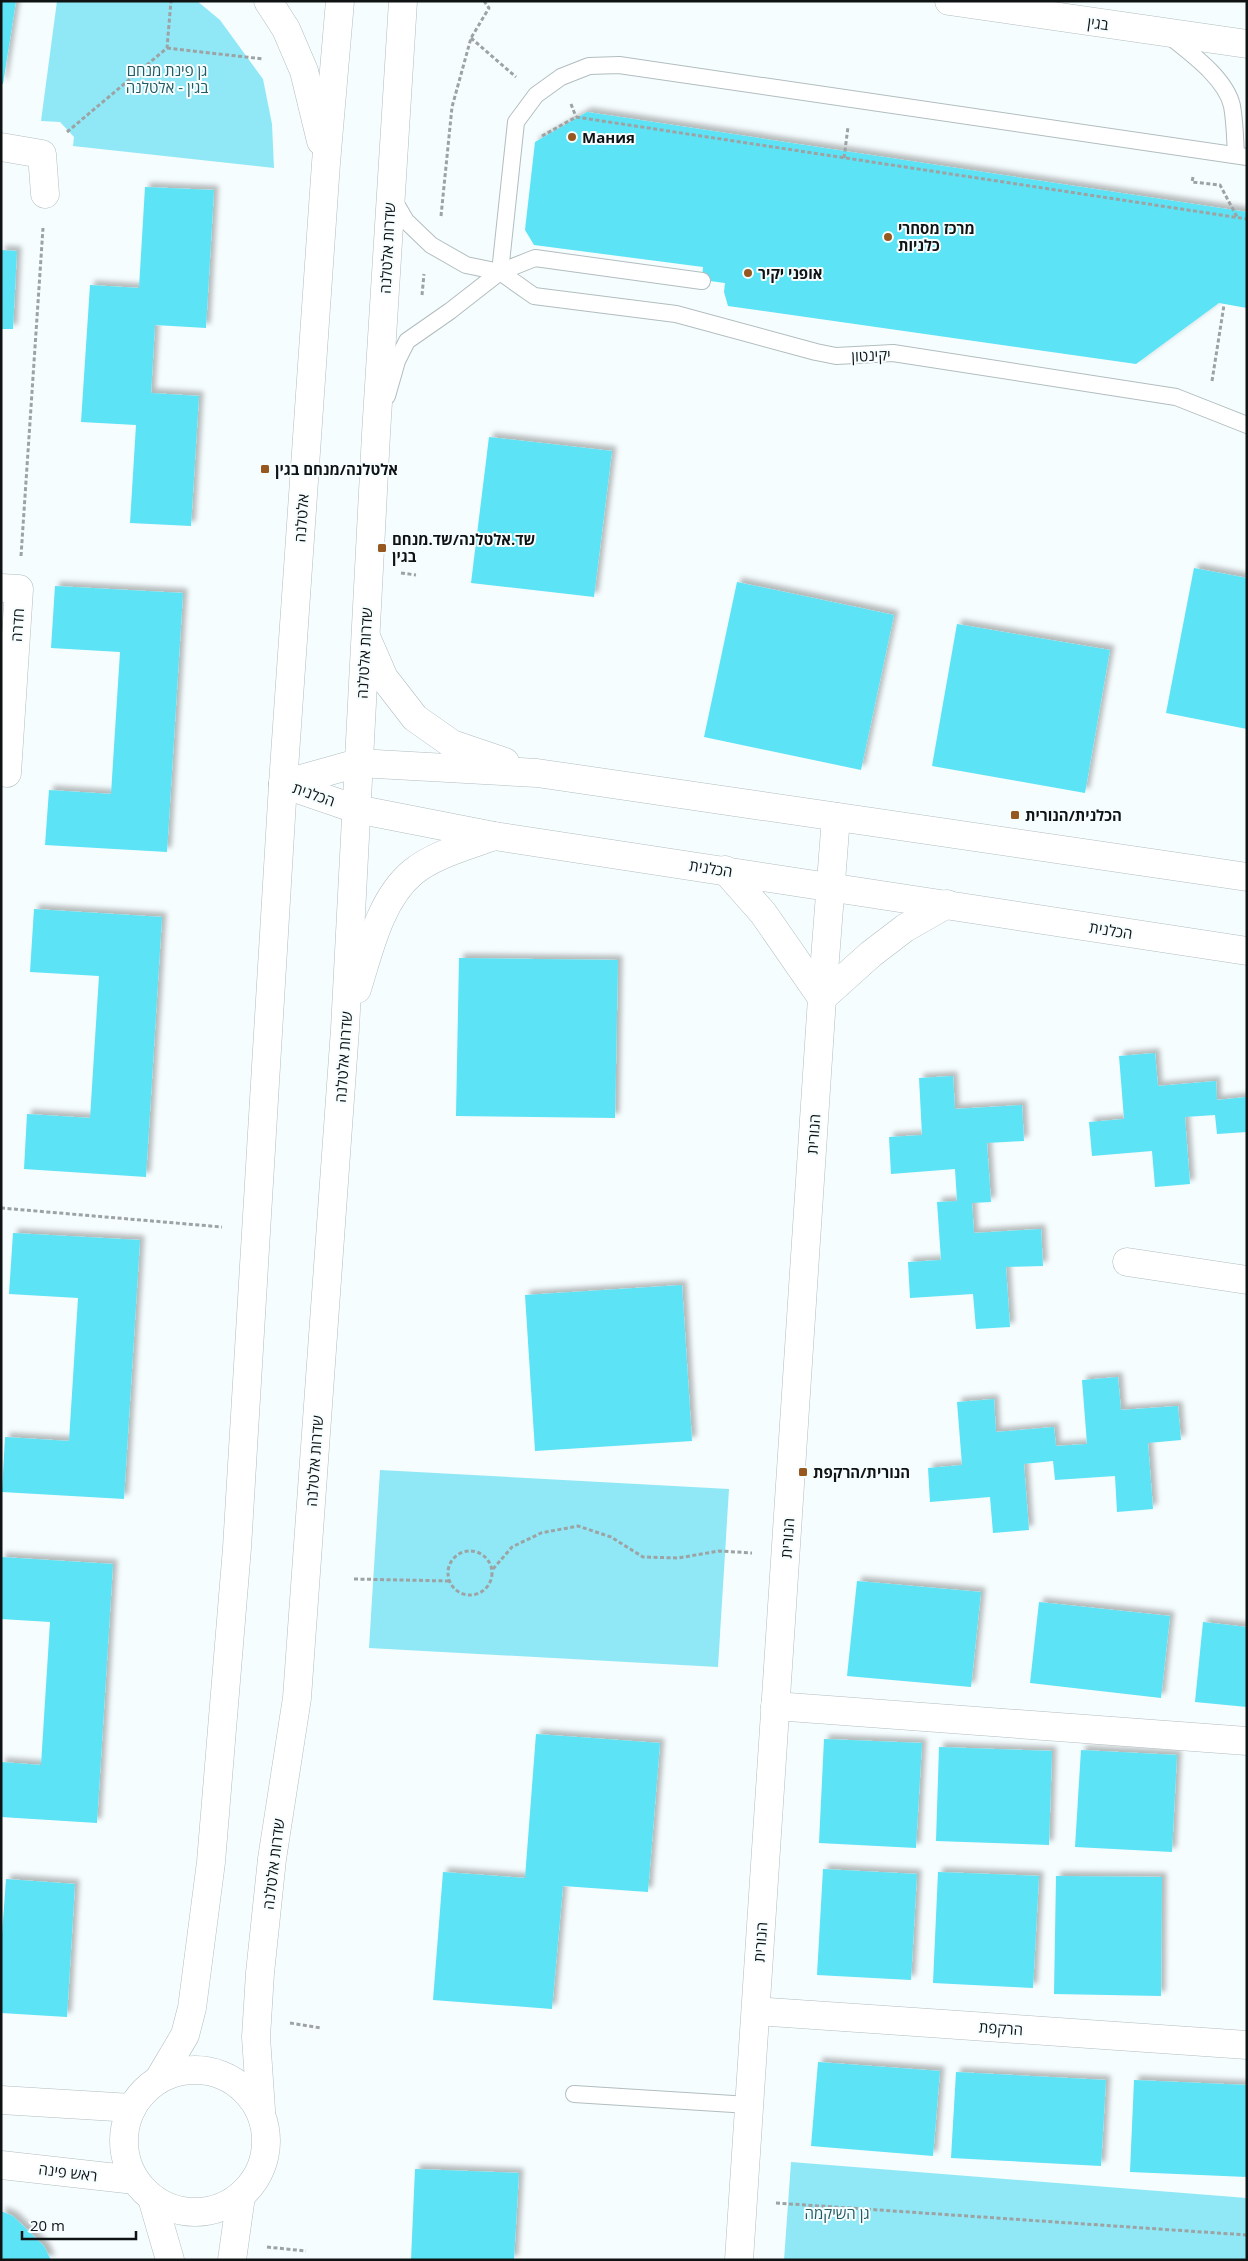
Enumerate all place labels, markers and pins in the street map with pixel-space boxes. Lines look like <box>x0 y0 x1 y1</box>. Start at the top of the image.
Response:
place label: Мания <box>582 127 635 147</box>
marker: Мания <box>566 131 578 143</box>
place label: מרכז מסחרי כלניות <box>898 218 975 255</box>
marker: מרכז מסחרי כלניות <box>882 231 894 243</box>
place label: אופני יקיר <box>758 263 822 283</box>
marker: אופני יקיר <box>742 267 754 279</box>
place label: אלטלנה/מנחם בגין <box>275 459 398 479</box>
marker: אלטלנה/מנחם בגין <box>259 463 271 475</box>
place label: שד.אלטלנה/שד.מנחם בגין <box>392 529 535 566</box>
marker: שד.אלטלנה/שד.מנחם בגין <box>376 542 388 554</box>
place label: הכלנית/הנורית <box>1025 805 1122 825</box>
marker: הכלנית/הנורית <box>1009 809 1021 821</box>
place label: הנורית/הרקפת <box>813 1462 910 1482</box>
marker: הנורית/הרקפת <box>797 1466 809 1478</box>

